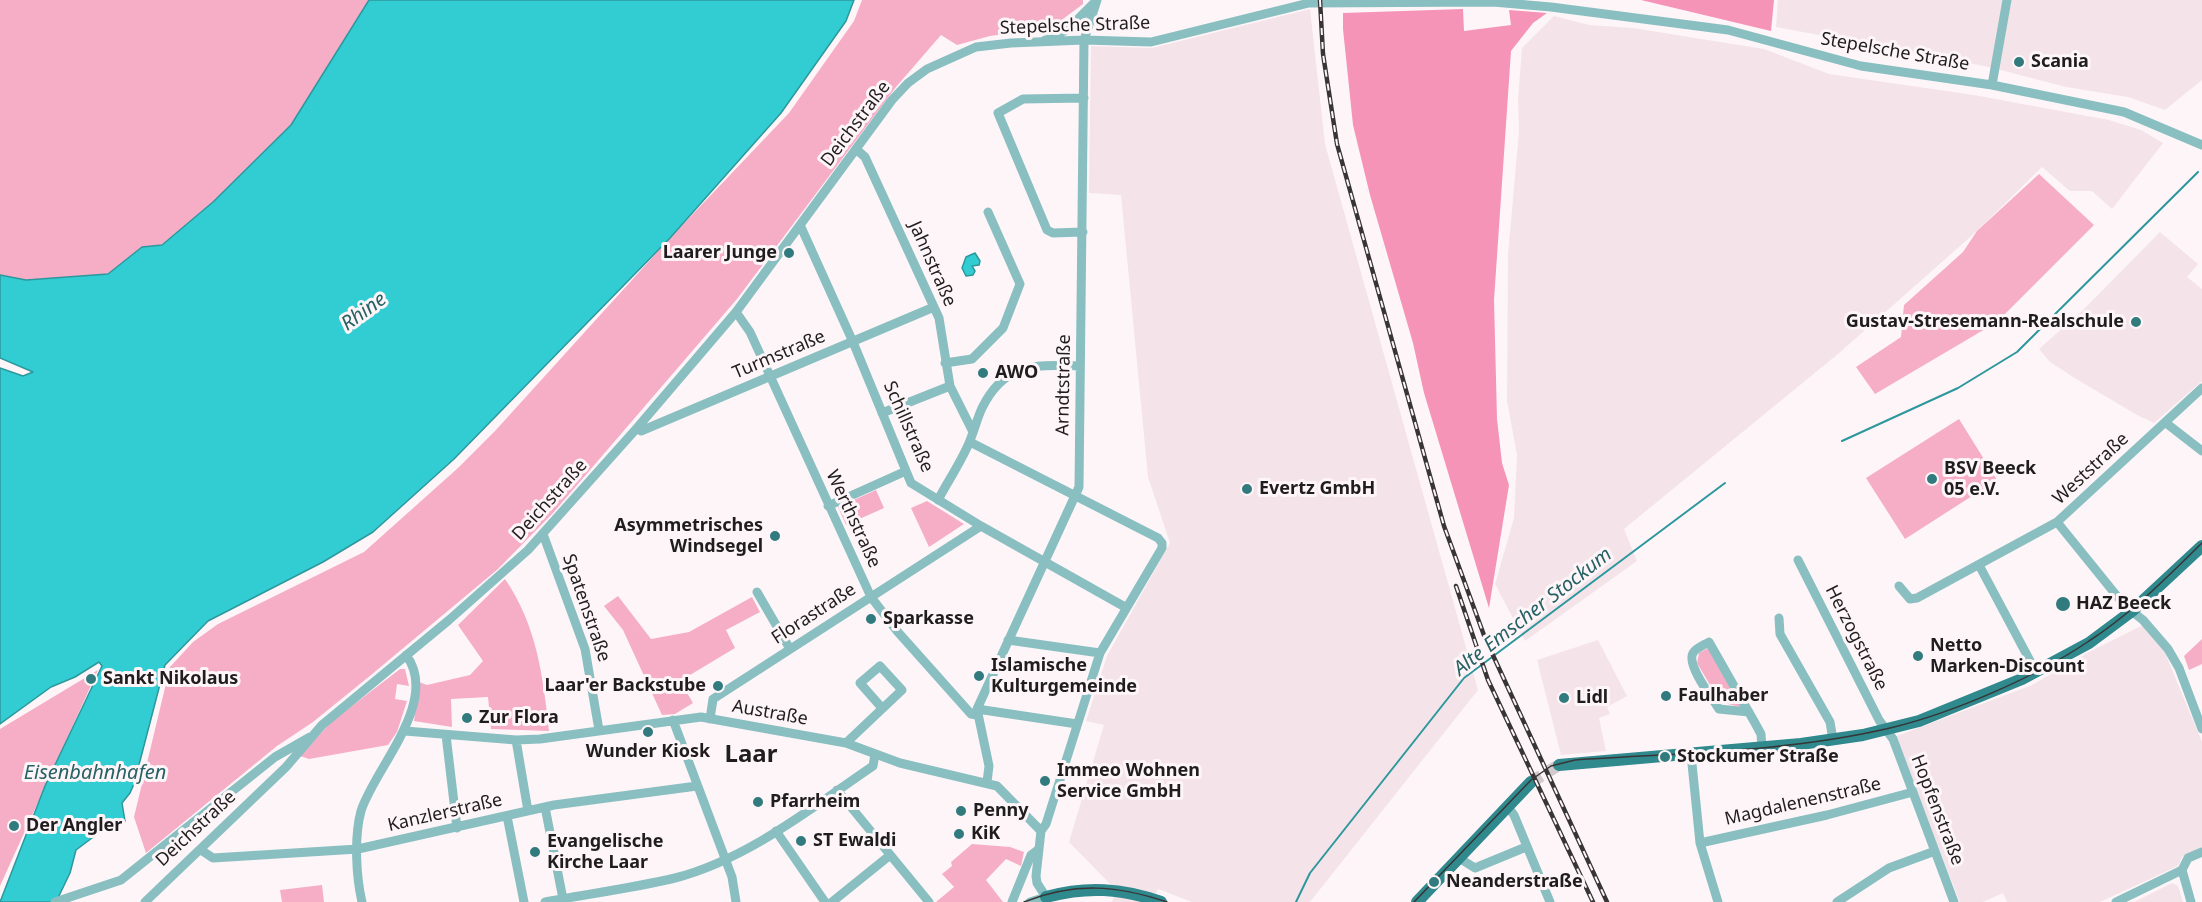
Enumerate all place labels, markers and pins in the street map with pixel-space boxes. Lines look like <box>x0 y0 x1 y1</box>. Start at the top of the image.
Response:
place label: Scania <box>2031 51 2089 73</box>
marker: Scania <box>2012 55 2026 69</box>
place label: Laarer Junge <box>663 242 777 264</box>
marker: Laarer Junge <box>782 246 796 260</box>
place label: Gustav-Stresemann-Realschule <box>1846 311 2124 333</box>
marker: Gustav-Stresemann-Realschule <box>2129 315 2143 329</box>
place label: AWO <box>995 362 1038 384</box>
marker: AWO <box>976 366 990 380</box>
place label: BSV Beeck 05 e.V. <box>1944 458 2036 500</box>
marker: BSV Beeck 05 e.V. <box>1925 472 1939 486</box>
place label: Evertz GmbH <box>1259 478 1375 500</box>
marker: Evertz GmbH <box>1240 482 1254 496</box>
place label: Asymmetrisches Windsegel <box>614 515 763 558</box>
marker: Asymmetrisches Windsegel <box>768 529 782 543</box>
place label: HAZ Beeck <box>2076 593 2171 615</box>
marker: HAZ Beeck <box>2054 595 2072 613</box>
place label: Sparkasse <box>883 608 974 630</box>
marker: Sparkasse <box>864 612 878 626</box>
place label: Netto Marken-Discount <box>1930 635 2085 678</box>
marker: Netto Marken-Discount <box>1911 649 1925 663</box>
place label: Islamische Kulturgemeinde <box>991 655 1137 698</box>
place label: Sankt Nikolaus <box>103 668 238 690</box>
marker: Islamische Kulturgemeinde <box>972 669 986 683</box>
marker: Sankt Nikolaus <box>84 672 98 686</box>
place label: Laar'er Backstube <box>545 675 706 697</box>
marker: Laar'er Backstube <box>711 679 725 693</box>
place label: Faulhaber <box>1678 685 1768 707</box>
place label: Lidl <box>1576 687 1608 709</box>
marker: Faulhaber <box>1659 689 1673 703</box>
marker: Lidl <box>1557 691 1571 705</box>
place label: Zur Flora <box>479 707 559 729</box>
marker: Zur Flora <box>460 711 474 725</box>
marker: Wunder Kiosk <box>641 725 655 739</box>
place label: Wunder Kiosk <box>586 741 710 763</box>
place label: Stockumer Straße <box>1677 746 1839 768</box>
marker: Stockumer Straße <box>1658 750 1672 764</box>
place label: Immeo Wohnen Service GmbH <box>1057 760 1200 802</box>
marker: Immeo Wohnen Service GmbH <box>1038 774 1052 788</box>
place label: Pfarrheim <box>770 791 860 813</box>
marker: Pfarrheim <box>751 795 765 809</box>
place label: Penny <box>973 800 1029 822</box>
marker: Penny <box>954 804 968 818</box>
place label: Der Angler <box>26 815 122 837</box>
marker: Der Angler <box>7 819 21 833</box>
place label: KiK <box>971 823 1000 845</box>
marker: KiK <box>952 827 966 841</box>
place label: ST Ewaldi <box>813 830 896 852</box>
place label: Evangelische Kirche Laar <box>547 831 663 874</box>
marker: ST Ewaldi <box>794 834 808 848</box>
marker: Evangelische Kirche Laar <box>528 845 542 859</box>
place label: Neanderstraße <box>1446 871 1583 893</box>
marker: Neanderstraße <box>1427 875 1441 889</box>

